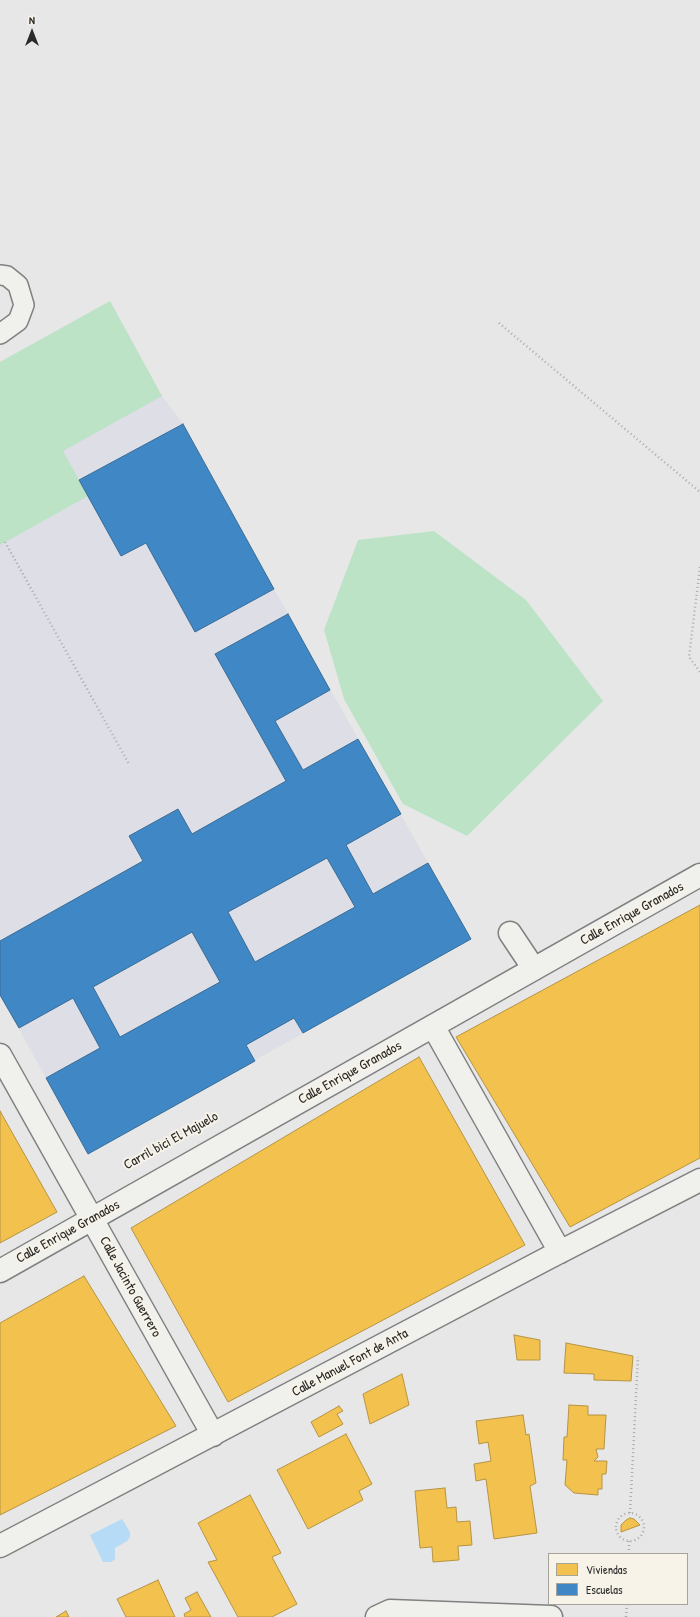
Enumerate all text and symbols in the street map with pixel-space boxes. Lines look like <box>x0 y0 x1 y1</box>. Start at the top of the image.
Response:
north arrow <box>12 12 52 52</box>
text: N <box>29 13 35 27</box>
street label: Calle Enrique Granados <box>577 879 687 949</box>
street label: Calle Enrique Granados <box>295 1038 405 1108</box>
street label: Carril bici El Majuelo <box>121 1108 221 1174</box>
street label: Calle Enrique Granados <box>13 1197 123 1267</box>
street label: Calle Jacinto Guerrero <box>95 1234 165 1340</box>
street label: Calle Manuel Font de Anta <box>289 1325 411 1401</box>
legend <box>548 1553 688 1605</box>
text: Viviendas <box>586 1561 627 1578</box>
text: Escuelas <box>586 1581 623 1598</box>

